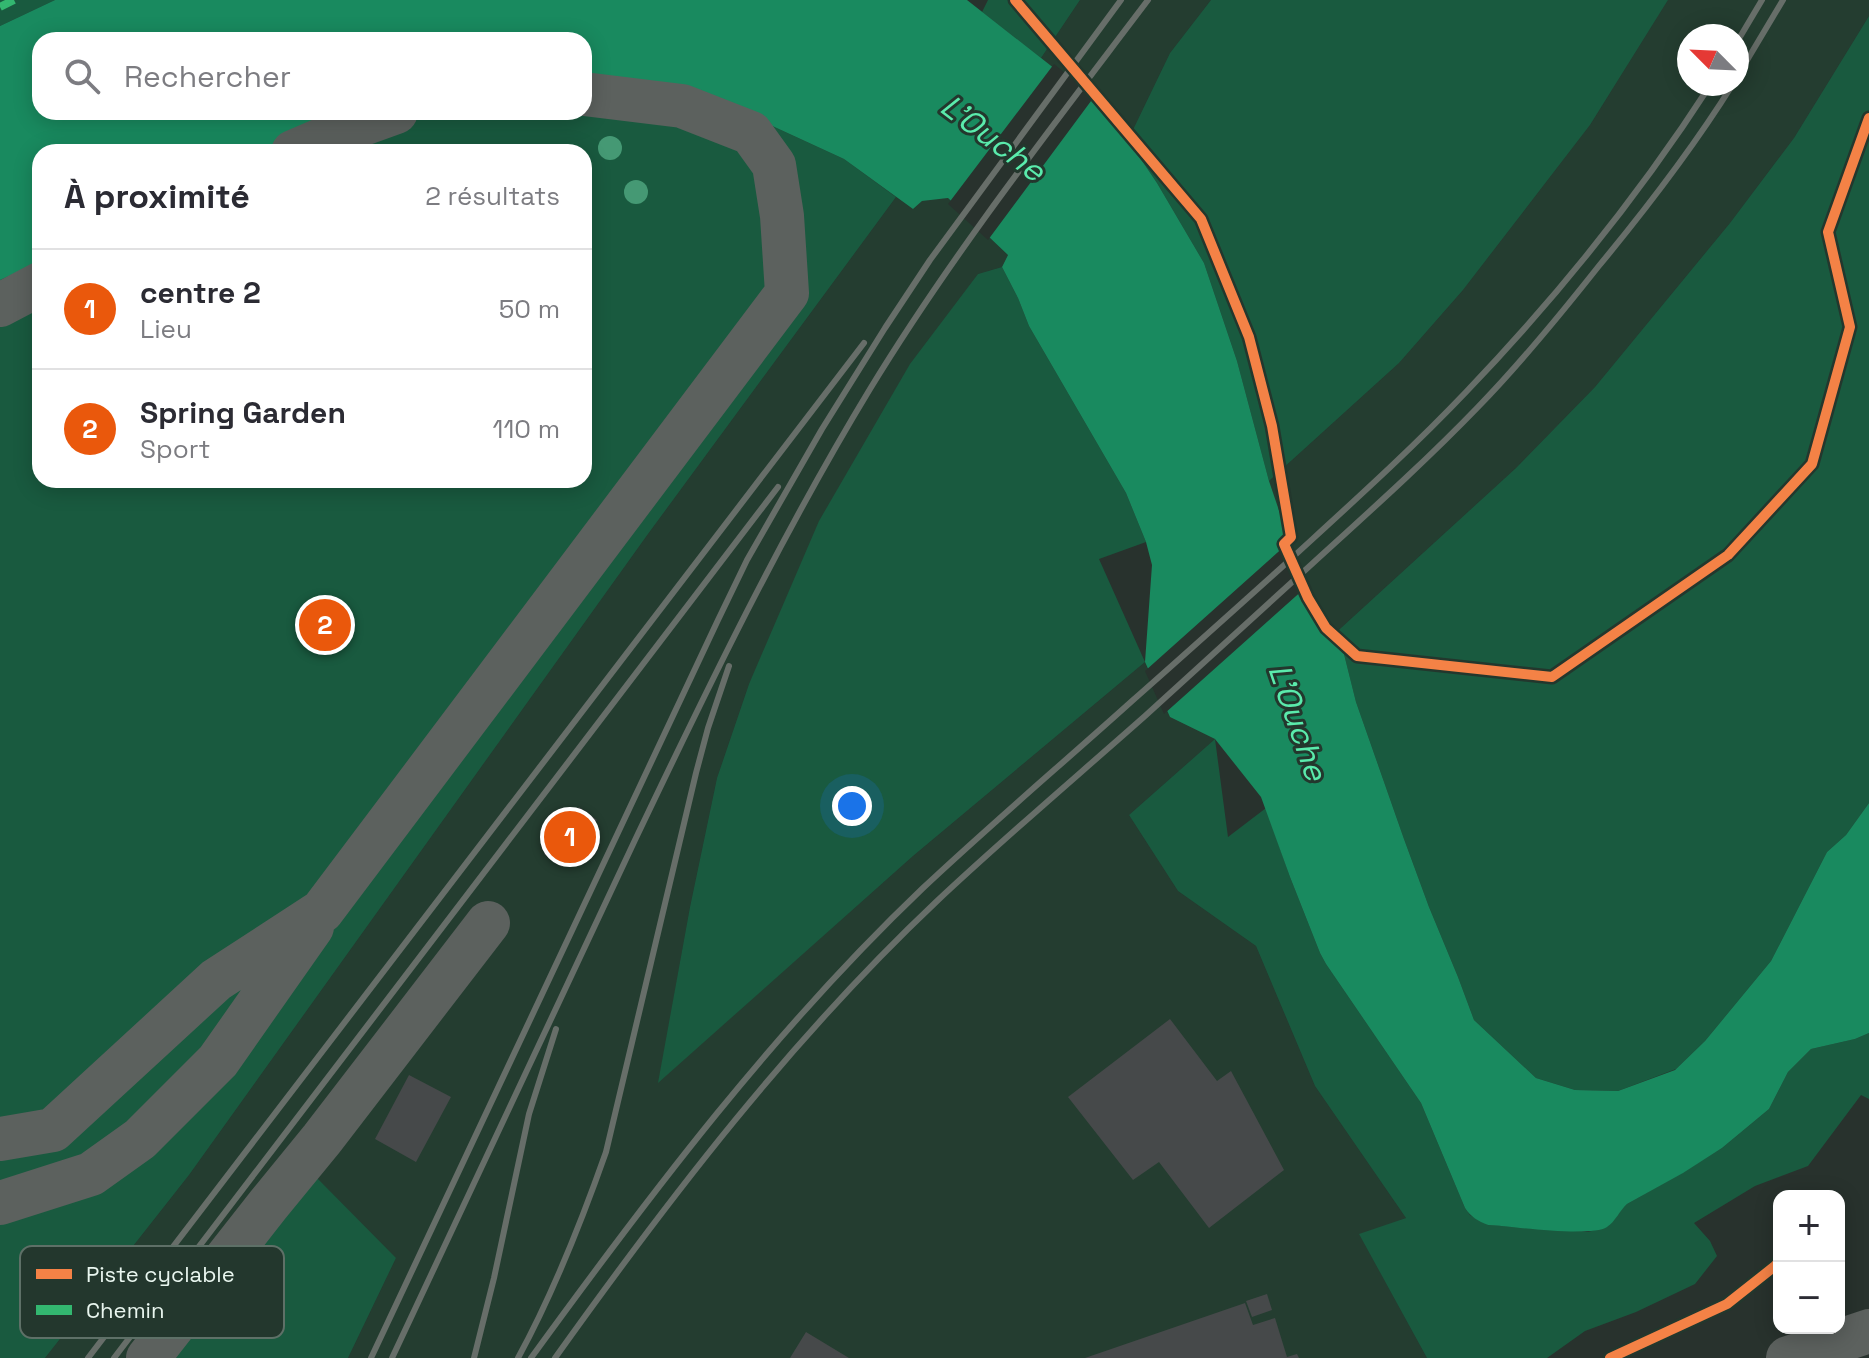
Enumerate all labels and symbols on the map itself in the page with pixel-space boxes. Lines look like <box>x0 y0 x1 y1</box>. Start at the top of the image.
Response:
north arrow <box>1677 24 1749 96</box>
water label: L'Ouche <box>933 86 1054 191</box>
pin: 2 <box>299 595 351 655</box>
water label: L'Ouche <box>1259 658 1337 786</box>
your location <box>832 786 872 826</box>
pin: 1 <box>544 807 596 867</box>
legend <box>20 1246 284 1338</box>
text: Piste cyclable <box>86 1260 235 1288</box>
text: Chemin <box>86 1296 164 1324</box>

